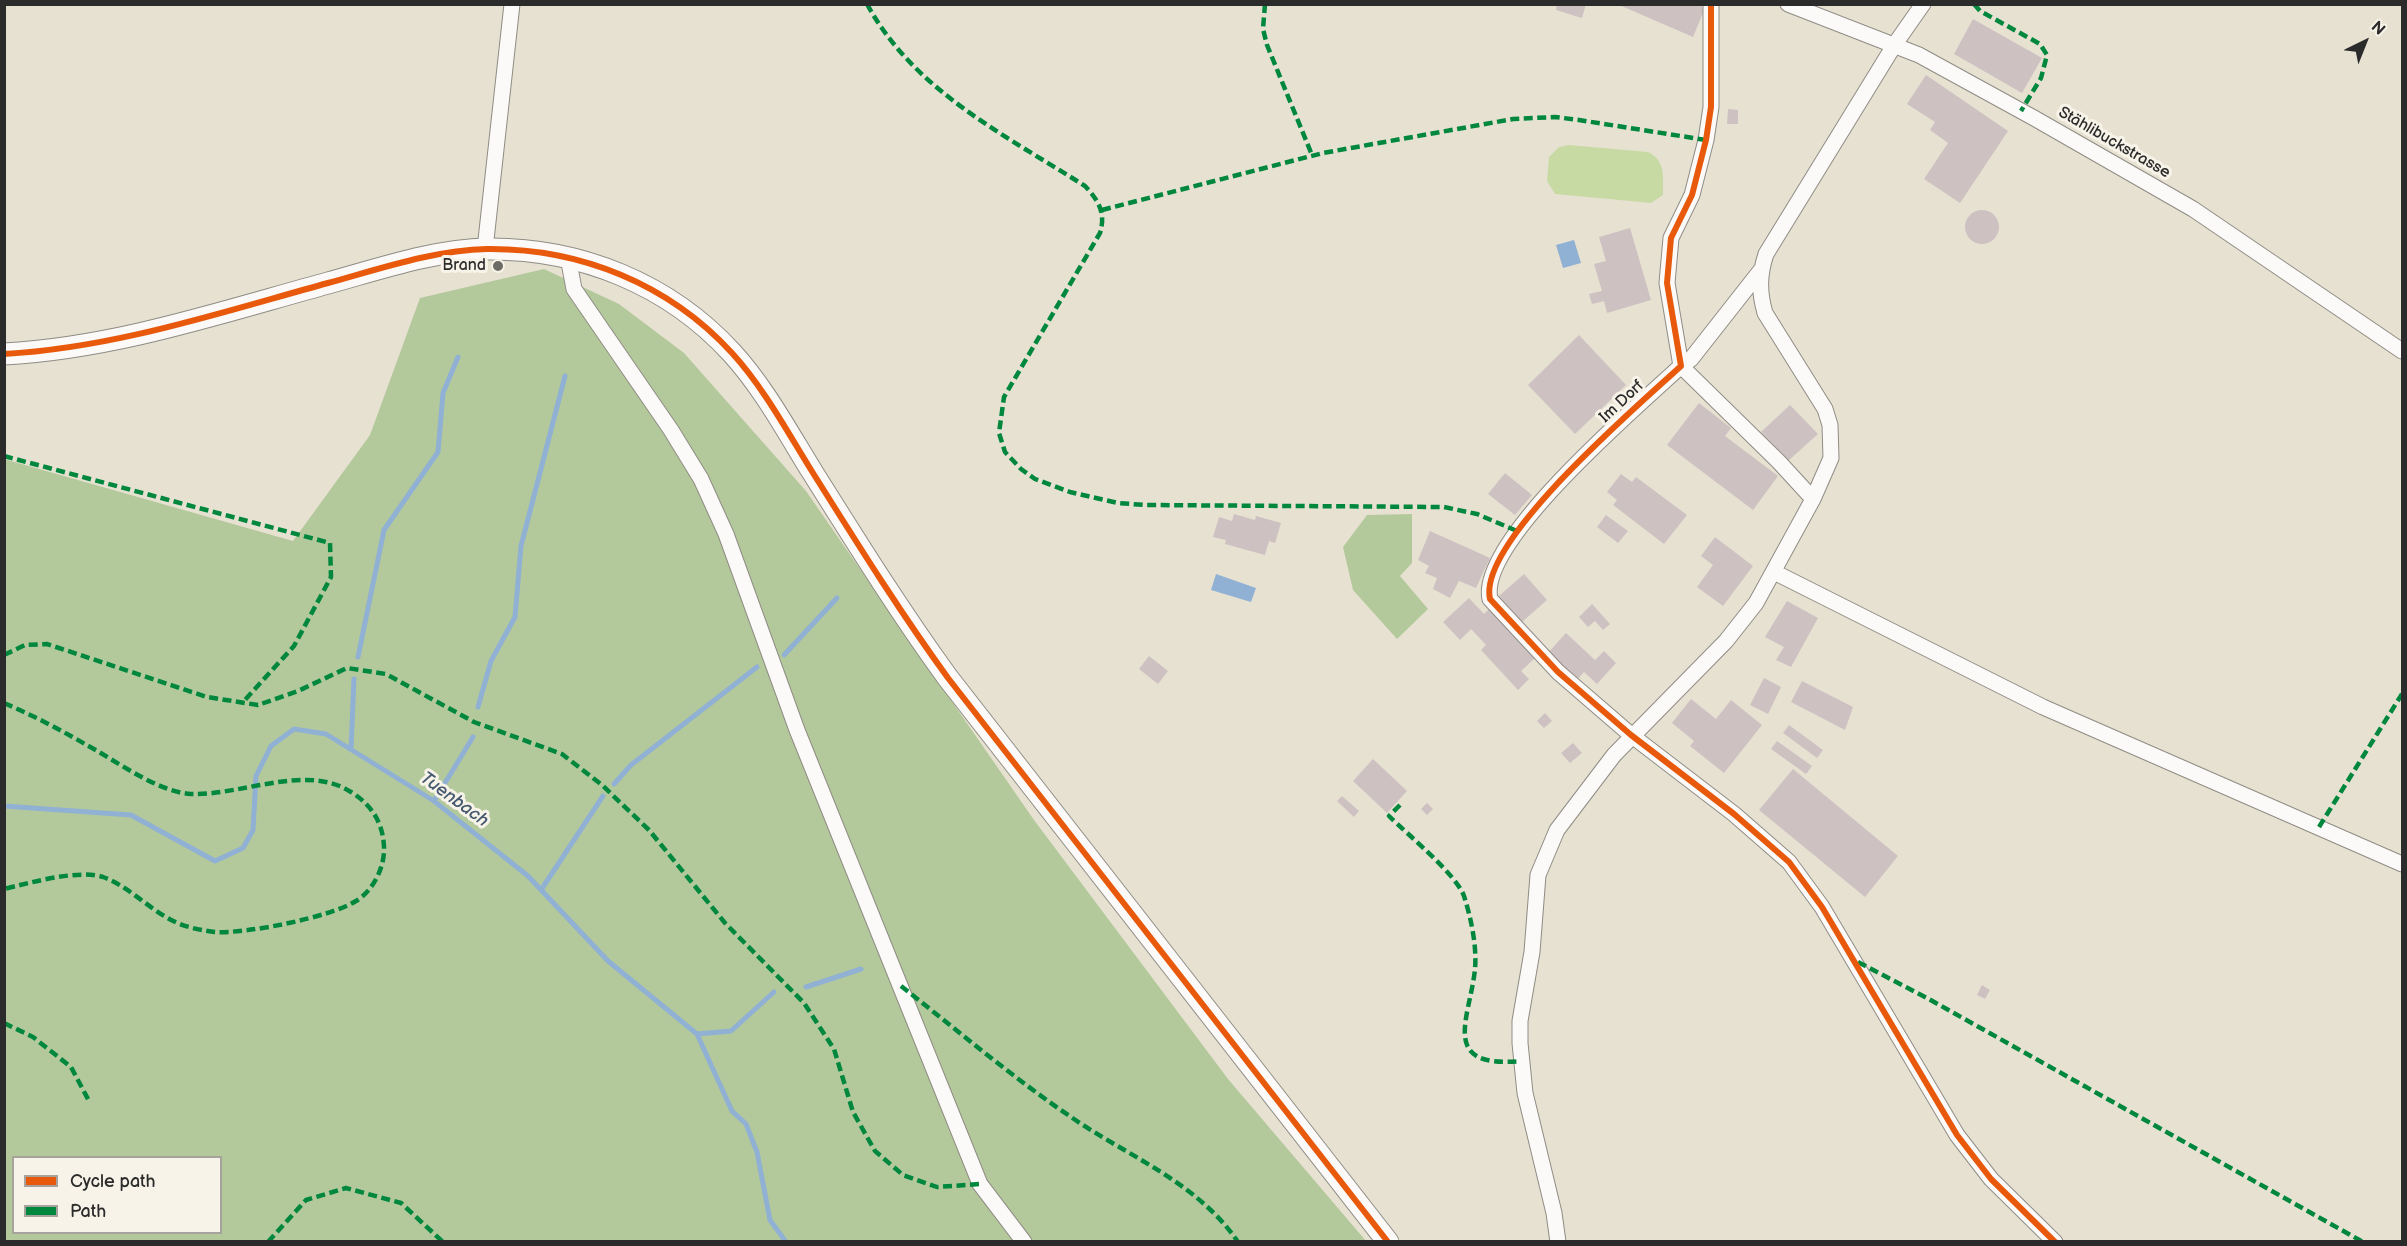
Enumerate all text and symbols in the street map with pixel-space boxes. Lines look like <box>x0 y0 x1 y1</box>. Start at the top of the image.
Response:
north arrow <box>2335 12 2395 72</box>
text: N <box>2367 17 2388 40</box>
street label: Stählibuckstrasse <box>2055 103 2173 183</box>
place label: Brand <box>442 256 486 276</box>
marker: Brand <box>491 259 505 273</box>
street label: Im Dorf <box>1596 377 1648 427</box>
water label: Tuenbach <box>416 768 492 832</box>
legend <box>12 1156 222 1234</box>
text: Cycle path <box>70 1171 156 1192</box>
text: Path <box>70 1201 106 1222</box>

